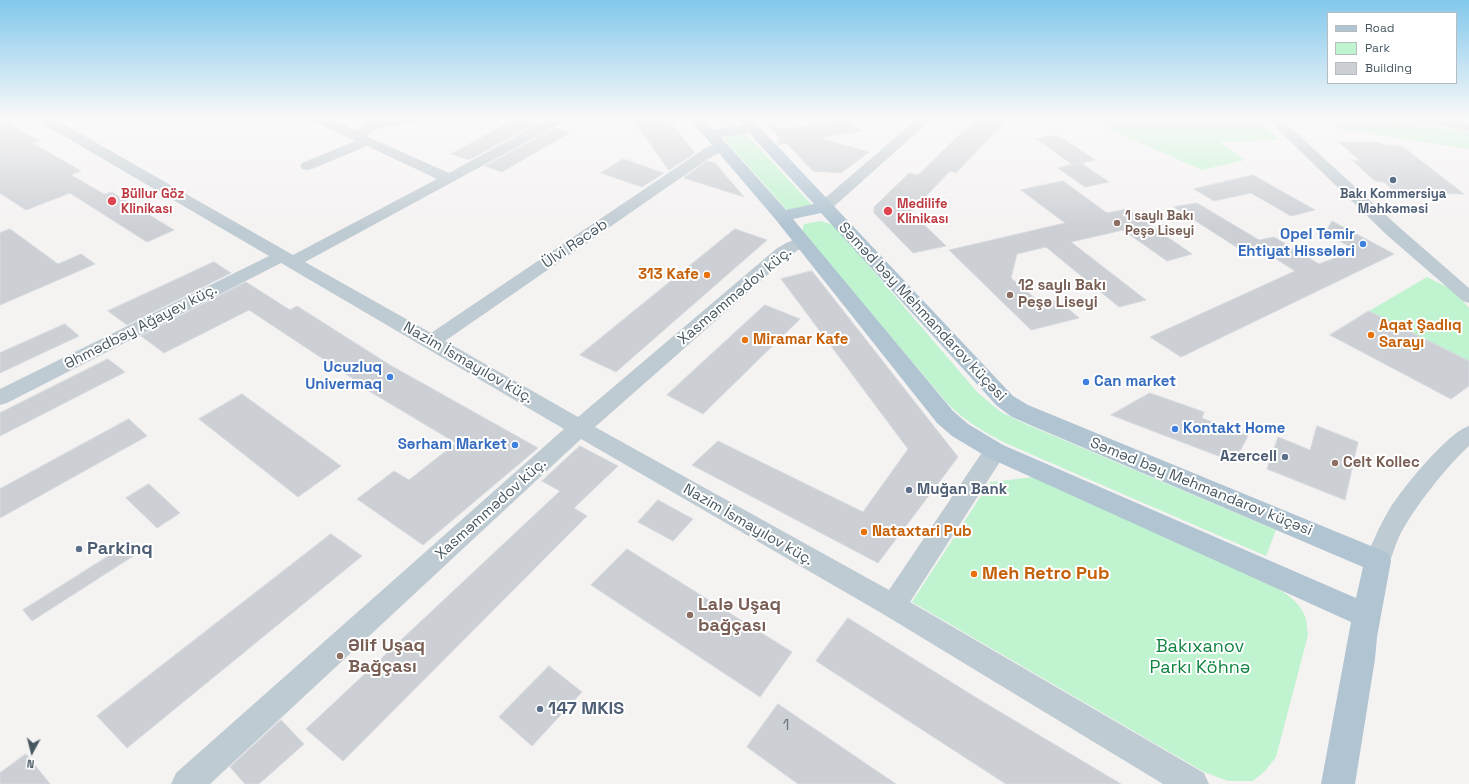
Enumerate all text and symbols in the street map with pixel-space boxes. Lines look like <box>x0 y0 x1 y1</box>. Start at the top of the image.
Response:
legend <box>1327 12 1457 84</box>
text: Road <box>1365 20 1394 36</box>
text: Park <box>1365 40 1390 56</box>
text: Building <box>1365 60 1412 76</box>
marker: Bakı Kommersiya Məhkəməsi <box>1388 175 1398 185</box>
place label: Büllur Göz Klinikası <box>121 186 184 217</box>
place label: Bakı Kommersiya Məhkəməsi <box>1340 186 1446 217</box>
marker: Büllur Göz Klinikası <box>106 195 118 207</box>
place label: Medilife Klinikası <box>897 196 948 227</box>
marker: Medilife Klinikası <box>882 205 894 217</box>
place label: 1 saylı Bakı Peşə Liseyi <box>1125 208 1194 239</box>
street label: Ülvi Rəcəb <box>539 216 611 272</box>
marker: 1 saylı Bakı Peşə Liseyi <box>1112 218 1122 228</box>
street label: Səməd bəy Mehmandarov küçəsi <box>834 219 1010 405</box>
place label: Opel Təmir Ehtiyat Hissələri <box>1238 226 1355 261</box>
marker: Opel Təmir Ehtiyat Hissələri <box>1358 239 1368 249</box>
street label: Xasməmmədov küç. <box>674 243 796 349</box>
place label: 313 Kafe <box>638 266 699 284</box>
marker: 313 Kafe <box>702 270 712 280</box>
place label: 12 saylı Bakı Peşə Liseyi <box>1018 277 1106 312</box>
street label: Əhmədbəy Ağayev küç. <box>62 281 220 373</box>
marker: 12 saylı Bakı Peşə Liseyi <box>1005 290 1015 300</box>
place label: Aqat Şadlıq Sarayı <box>1379 317 1462 352</box>
street label: Nazim İsmayılov küç. <box>400 318 536 408</box>
marker: Aqat Şadlıq Sarayı <box>1366 330 1376 340</box>
place label: Miramar Kafe <box>753 331 848 349</box>
marker: Miramar Kafe <box>740 335 750 345</box>
place label: Ucuzluq Univermaq <box>305 359 382 394</box>
marker: Ucuzluq Univermaq <box>385 372 395 382</box>
place label: Can market <box>1094 373 1176 391</box>
marker: Can market <box>1081 377 1091 387</box>
place label: Kontakt Home <box>1183 420 1285 438</box>
marker: Kontakt Home <box>1170 424 1180 434</box>
street label: Səməd bəy Mehmandarov küçəsi <box>1087 434 1315 540</box>
place label: Sərham Market <box>398 436 507 454</box>
marker: Sərham Market <box>510 440 520 450</box>
place label: Azercell <box>1220 448 1277 466</box>
marker: Azercell <box>1280 452 1290 462</box>
place label: Celt Kollec <box>1343 454 1420 472</box>
street label: Xasməmmədov küç. <box>432 455 550 563</box>
marker: Celt Kollec <box>1330 458 1340 468</box>
street label: Nazim İsmayılov küç. <box>680 480 816 570</box>
place label: Muğan Bank <box>917 481 1007 499</box>
marker: Muğan Bank <box>904 485 914 495</box>
place label: Nataxtari Pub <box>872 523 972 541</box>
marker: Nataxtari Pub <box>859 527 869 537</box>
place label: Parkinq <box>87 538 153 560</box>
marker: Parkinq <box>74 544 84 554</box>
place label: Meh Retro Pub <box>982 563 1109 585</box>
marker: Meh Retro Pub <box>969 569 979 579</box>
place label: Lalə Uşaq bağçası <box>698 594 781 636</box>
marker: Lalə Uşaq bağçası <box>685 610 695 620</box>
place label: Əlif Uşaq Bağçası <box>348 635 425 678</box>
park label: Bakıxanov Parkı Köhnə <box>1150 636 1250 678</box>
marker: Əlif Uşaq Bağçası <box>335 651 345 661</box>
place label: 147 MKIS <box>548 698 624 720</box>
marker: 147 MKIS <box>535 704 545 714</box>
house number: 1 <box>783 716 789 736</box>
north arrow <box>12 732 52 772</box>
text: N <box>26 757 35 771</box>

